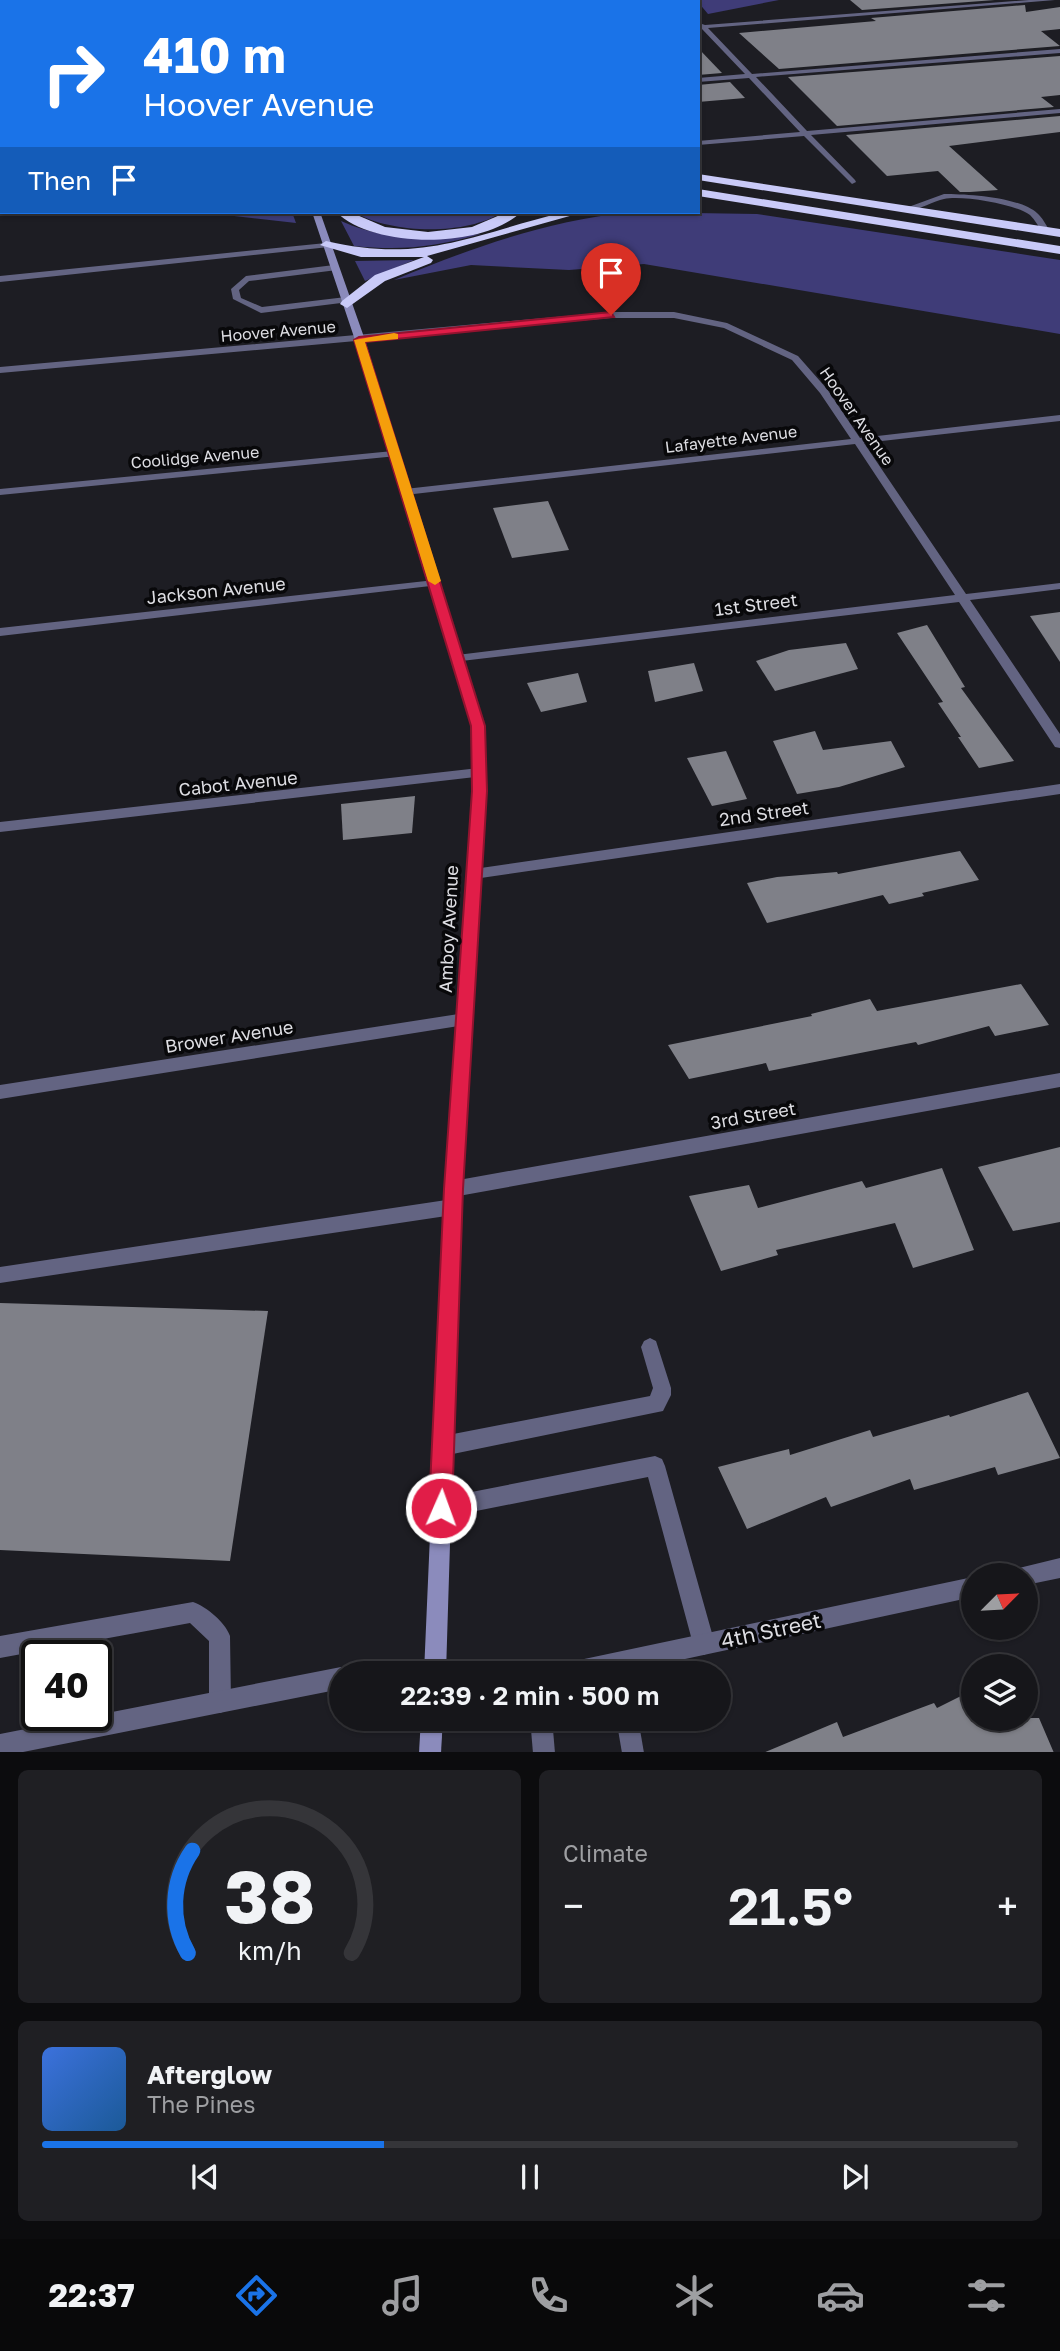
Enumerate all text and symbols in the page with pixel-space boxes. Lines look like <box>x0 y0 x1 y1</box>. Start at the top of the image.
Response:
text: 410 m <box>143 25 286 84</box>
icon: right <box>28 28 119 119</box>
text: Hoover Avenue <box>143 85 374 123</box>
icon: arrive <box>105 161 143 199</box>
text: Then <box>28 165 91 196</box>
pin <box>581 243 641 315</box>
icon: arrive <box>592 254 630 292</box>
street label: Hoover Avenue <box>220 316 336 346</box>
street label: Hoover Avenue <box>816 363 898 469</box>
street label: Lafayette Avenue <box>664 421 798 457</box>
street label: Coolidge Avenue <box>130 441 260 473</box>
street label: Jackson Avenue <box>145 572 287 608</box>
street label: 1st Street <box>713 588 799 620</box>
street label: Cabot Avenue <box>177 766 299 800</box>
street label: 2nd Street <box>718 796 810 830</box>
street label: Amboy Avenue <box>434 865 462 993</box>
street label: Brower Avenue <box>163 1015 295 1057</box>
street label: 3rd Street <box>709 1097 797 1133</box>
position arrow <box>404 1471 478 1545</box>
north arrow <box>961 1563 1038 1640</box>
map controls <box>961 1563 1038 1731</box>
street label: 4th Street <box>719 1607 823 1653</box>
speed limit sign: 40 <box>21 1640 112 1731</box>
button: layers <box>961 1654 1038 1731</box>
text: 22:39 · 2 min · 500 m <box>401 1680 659 1711</box>
text: Climate <box>563 1839 648 1867</box>
text: 38 <box>224 1852 315 1939</box>
text: 21.5° <box>728 1874 853 1936</box>
text: − <box>563 1883 584 1928</box>
text: + <box>997 1883 1018 1928</box>
text: km/h <box>238 1934 301 1965</box>
text: Afterglow <box>147 2059 272 2090</box>
text: The Pines <box>147 2090 255 2118</box>
icon: previous <box>186 2158 224 2196</box>
icon: pause <box>511 2158 549 2196</box>
icon: next <box>836 2158 874 2196</box>
icon: directions <box>232 2271 281 2320</box>
icon: music <box>378 2271 427 2320</box>
icon: phone <box>524 2271 573 2320</box>
icon: climate <box>670 2271 719 2320</box>
icon: car <box>816 2271 865 2320</box>
icon: filters <box>962 2271 1011 2320</box>
text: 22:37 <box>49 2276 135 2314</box>

